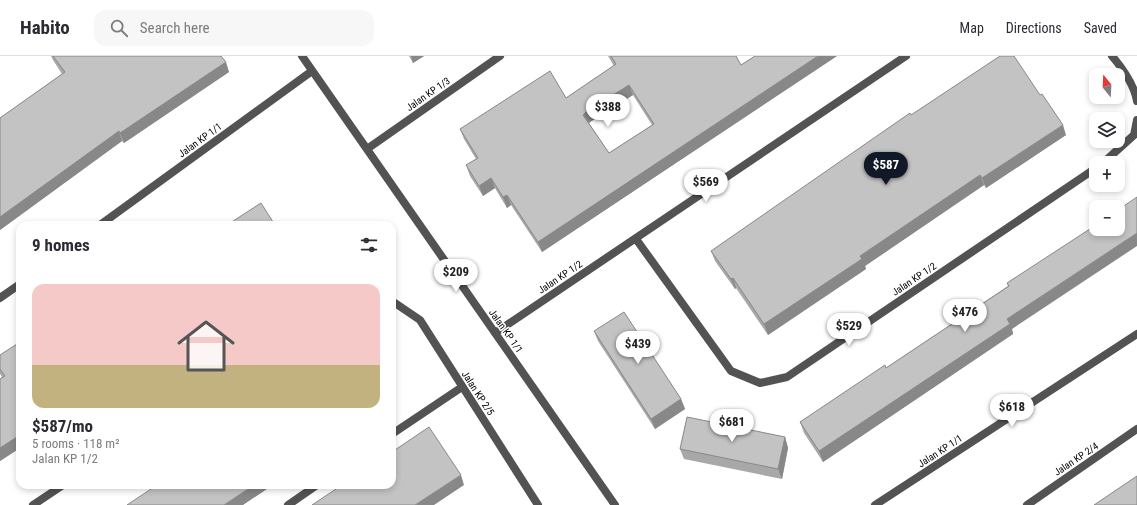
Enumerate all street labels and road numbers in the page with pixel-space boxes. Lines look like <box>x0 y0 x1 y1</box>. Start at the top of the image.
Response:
street label: Jalan KP 1/3 <box>404 75 452 113</box>
street label: Jalan KP 1/1 <box>176 121 224 159</box>
street label: Jalan KP 1/2 <box>536 258 584 296</box>
street label: Jalan KP 1/2 <box>890 260 938 298</box>
street label: Jalan KP 1/1 <box>487 307 525 355</box>
street label: Jalan KP 2/5 <box>460 369 496 417</box>
street label: Jalan KP 1/1 <box>916 433 964 469</box>
street label: Jalan KP 2/4 <box>1052 440 1100 478</box>

